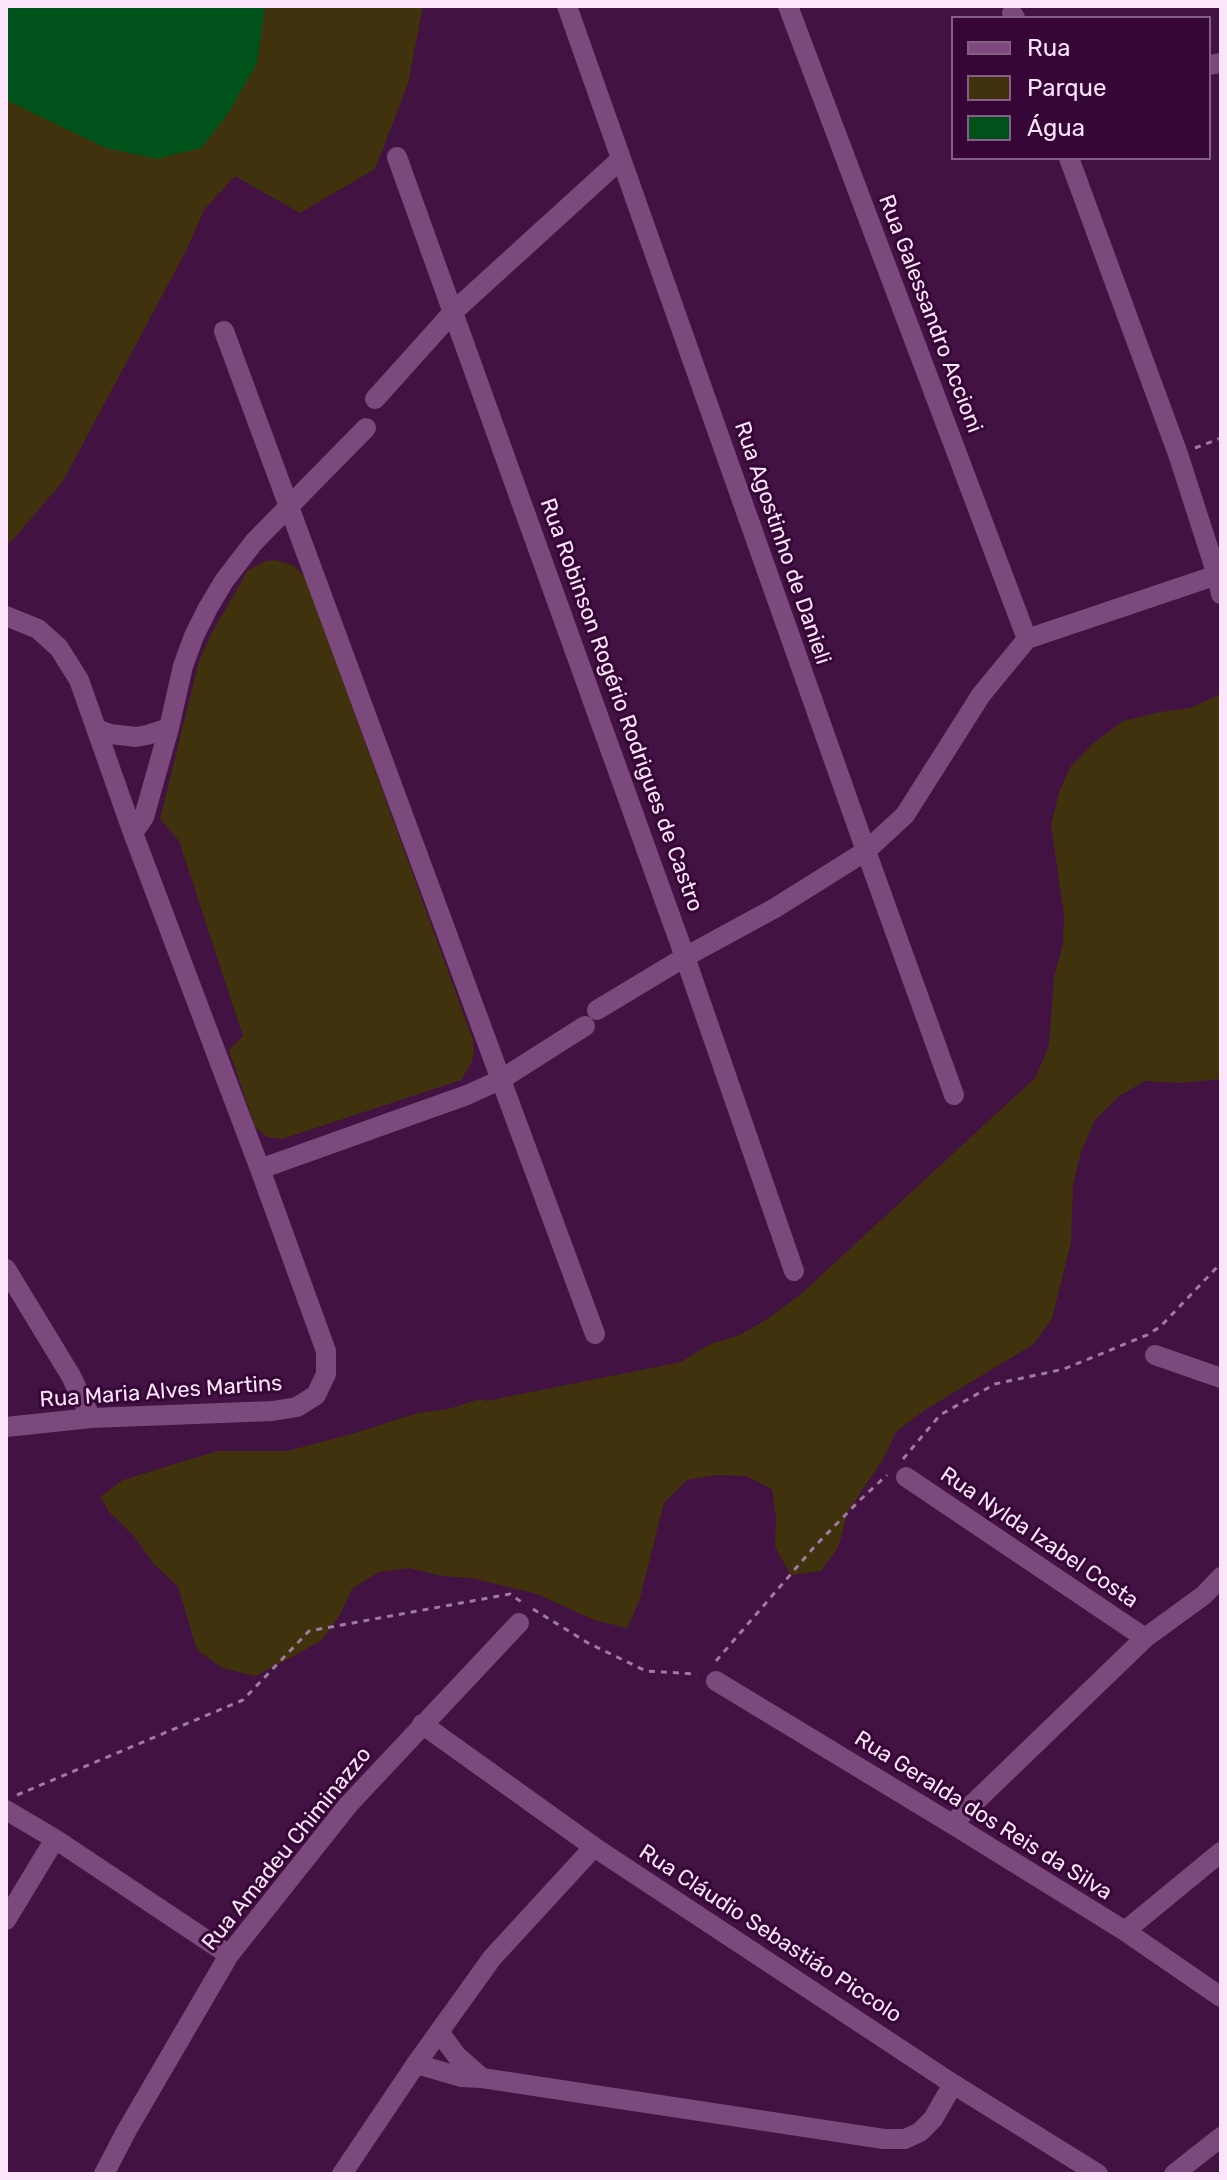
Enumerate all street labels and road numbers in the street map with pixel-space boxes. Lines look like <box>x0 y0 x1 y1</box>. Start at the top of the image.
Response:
street label: Rua Galessandro Accioni <box>872 191 988 437</box>
street label: Rua Agostinho de Danieli <box>728 418 836 668</box>
street label: Rua Robinson Rogério Rodrigues de Castro <box>534 495 708 915</box>
street label: Rua Maria Alves Martins <box>39 1370 283 1414</box>
street label: Rua Nylda Izabel Costa <box>935 1462 1143 1614</box>
street label: Rua Geralda dos Reis da Silva <box>849 1726 1117 1906</box>
street label: Rua Amadeu Chiminazzo <box>197 1742 377 1956</box>
street label: Rua Cláudio Sebastiáo Piccolo <box>634 1839 906 2029</box>

